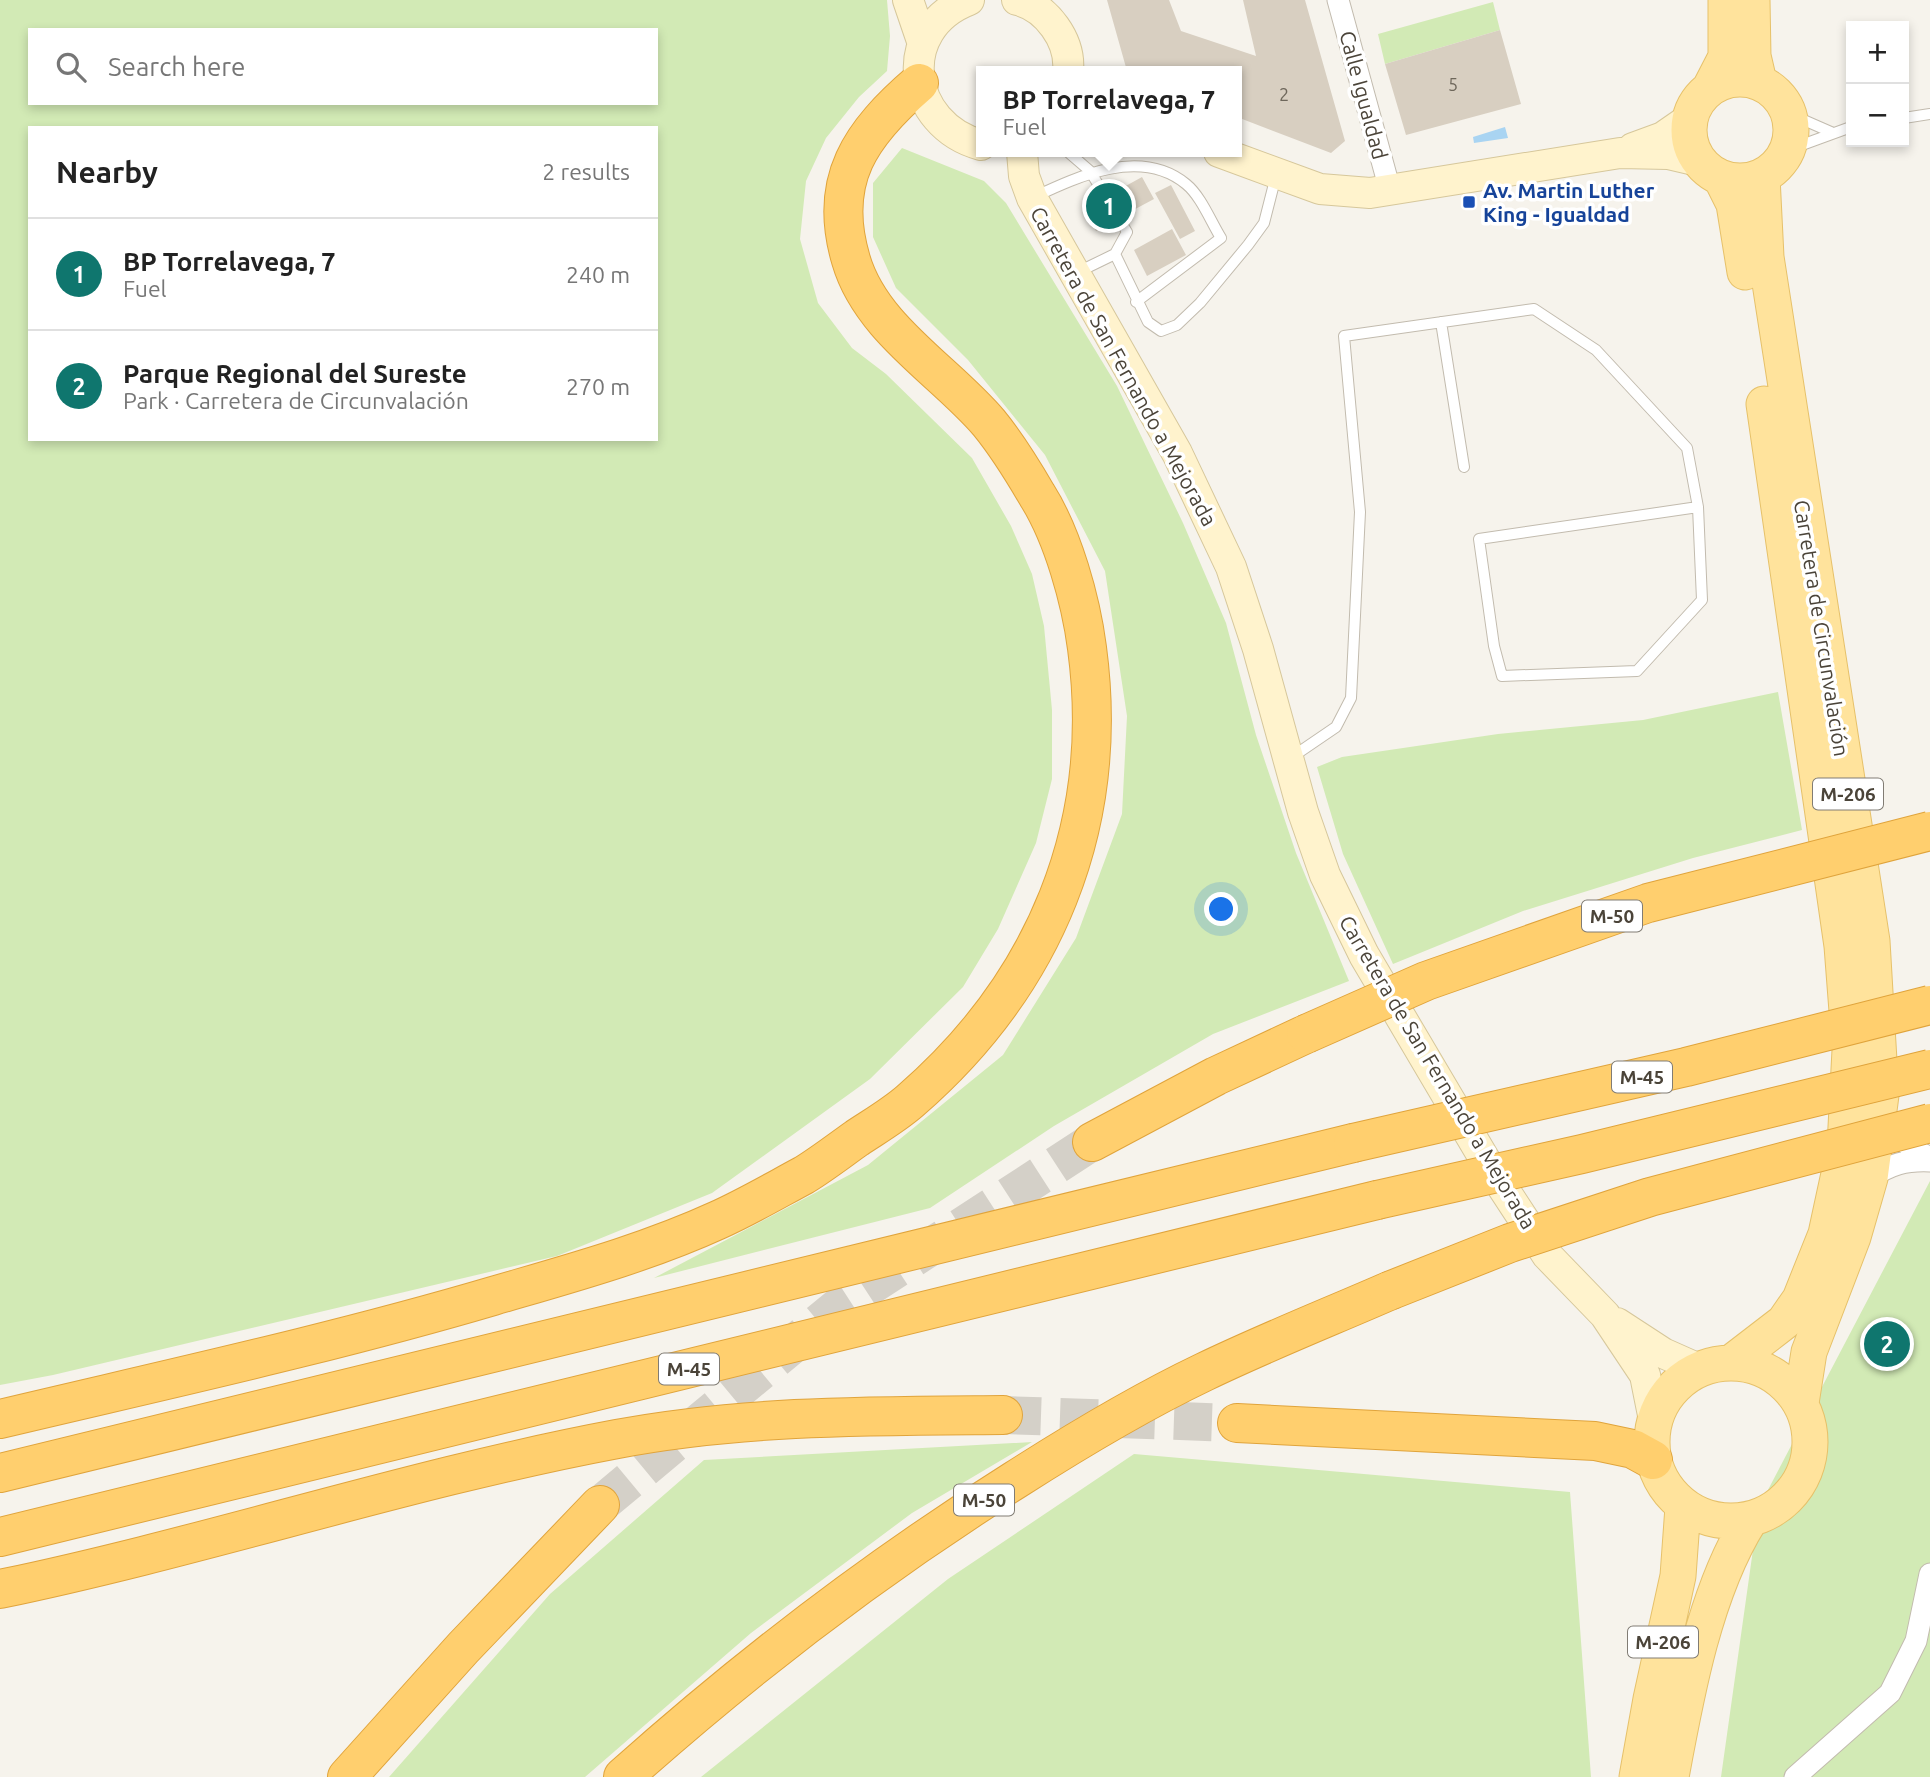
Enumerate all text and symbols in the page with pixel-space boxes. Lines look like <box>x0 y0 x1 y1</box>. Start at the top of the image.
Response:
map controls <box>1846 21 1909 147</box>
button: + <box>1846 21 1909 84</box>
search box <box>28 28 658 105</box>
street label: Calle Igualdad <box>1335 28 1393 162</box>
icon: search <box>52 48 90 86</box>
text: Search here <box>108 52 245 81</box>
popup <box>976 66 1242 157</box>
house number: 5 <box>1448 74 1458 94</box>
house number: 2 <box>1279 84 1289 104</box>
button: − <box>1846 84 1909 147</box>
text: BP Torrelavega, 7 <box>1003 85 1215 114</box>
text: Fuel <box>1003 114 1046 139</box>
text: Nearby <box>56 155 158 189</box>
text: 2 results <box>542 159 630 184</box>
place label: Av. Martin Luther King - Igualdad <box>1483 178 1655 226</box>
pin: 1 <box>1086 180 1132 232</box>
marker: Av. Martin Luther King - Igualdad <box>1461 194 1477 210</box>
street label: Carretera de San Fernando a Mejorada <box>1026 202 1222 530</box>
text: BP Torrelavega, 7 <box>123 247 336 276</box>
text: 1 <box>73 262 85 287</box>
text: 240 m <box>566 262 630 287</box>
text: Fuel <box>123 276 167 301</box>
text: Parque Regional del Sureste <box>123 359 467 388</box>
text: 2 <box>73 374 85 399</box>
text: 270 m <box>566 374 630 399</box>
text: Park · Carretera de Circunvalación <box>123 388 469 413</box>
street label: Carretera de Circunvalación <box>1790 498 1854 758</box>
road number: M-206 <box>1813 778 1883 810</box>
your location <box>1204 892 1238 926</box>
road number: M-50 <box>1582 900 1642 932</box>
street label: Carretera de San Fernando a Mejorada <box>1335 911 1541 1233</box>
road number: M-45 <box>1612 1062 1672 1092</box>
pin: 2 <box>1864 1318 1910 1370</box>
road number: M-45 <box>659 1354 719 1385</box>
road number: M-50 <box>954 1484 1014 1516</box>
road number: M-206 <box>1628 1626 1698 1658</box>

